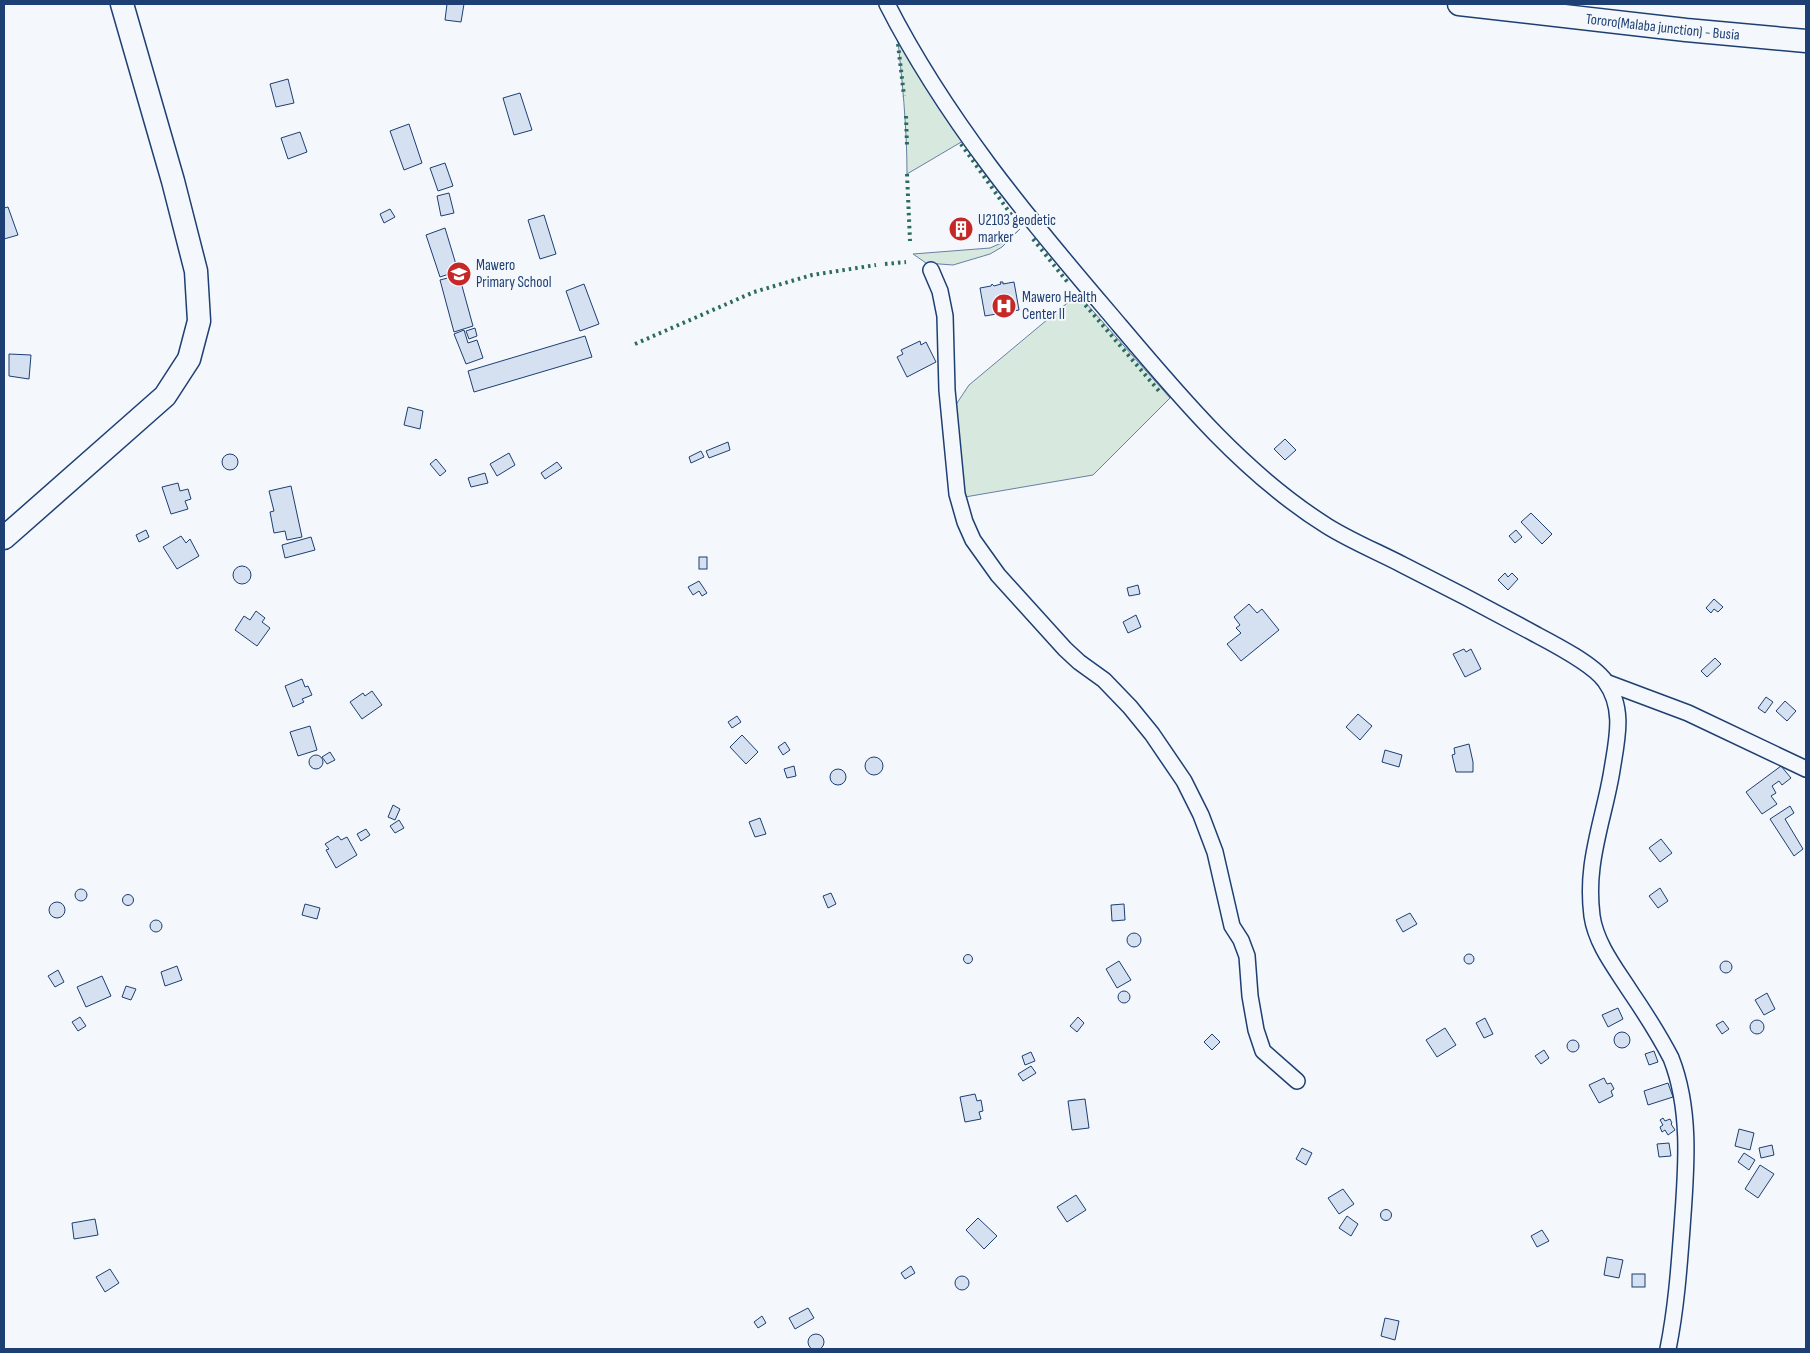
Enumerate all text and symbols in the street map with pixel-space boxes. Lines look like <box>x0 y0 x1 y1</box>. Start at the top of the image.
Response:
street label: Tororo(Malaba junction) - Busia <box>1585 10 1741 45</box>
place label: U2103 geodetic marker <box>978 211 1056 247</box>
building icon: U2103 geodetic marker <box>948 216 974 242</box>
place label: Mawero Primary School <box>476 256 552 292</box>
school or university icon: Mawero Primary School <box>446 261 472 287</box>
place label: Mawero Health Center II <box>1022 288 1097 324</box>
hospital icon: Mawero Health Center II <box>991 293 1017 319</box>

